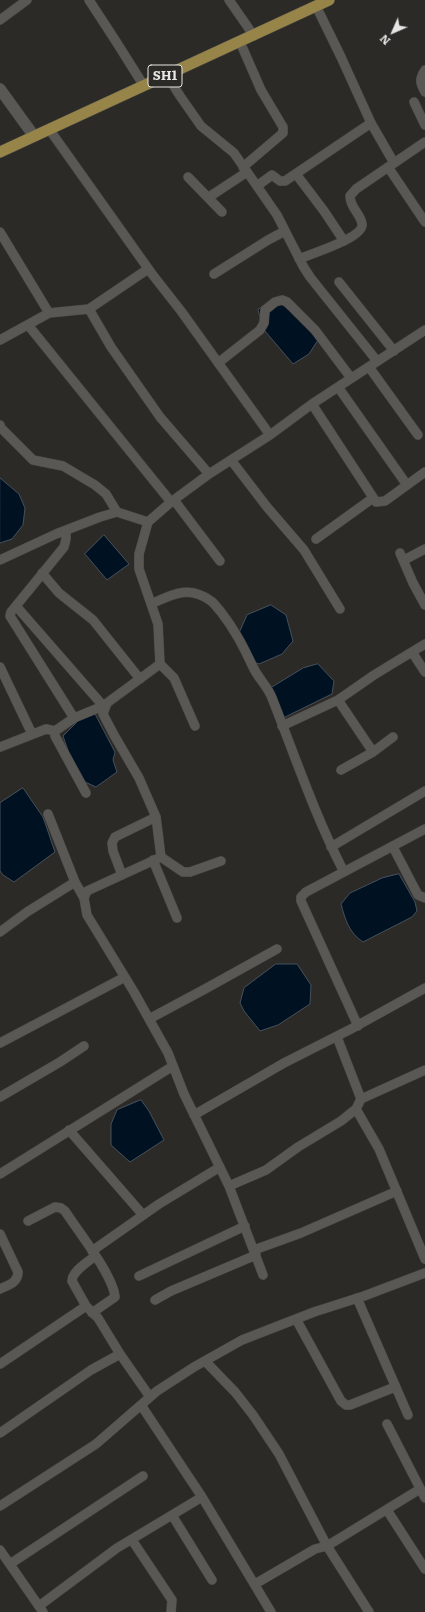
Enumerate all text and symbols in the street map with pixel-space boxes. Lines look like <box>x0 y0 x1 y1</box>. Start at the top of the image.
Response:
north arrow <box>373 12 413 52</box>
text: N <box>376 32 393 49</box>
road number: SH1 <box>148 65 182 87</box>

